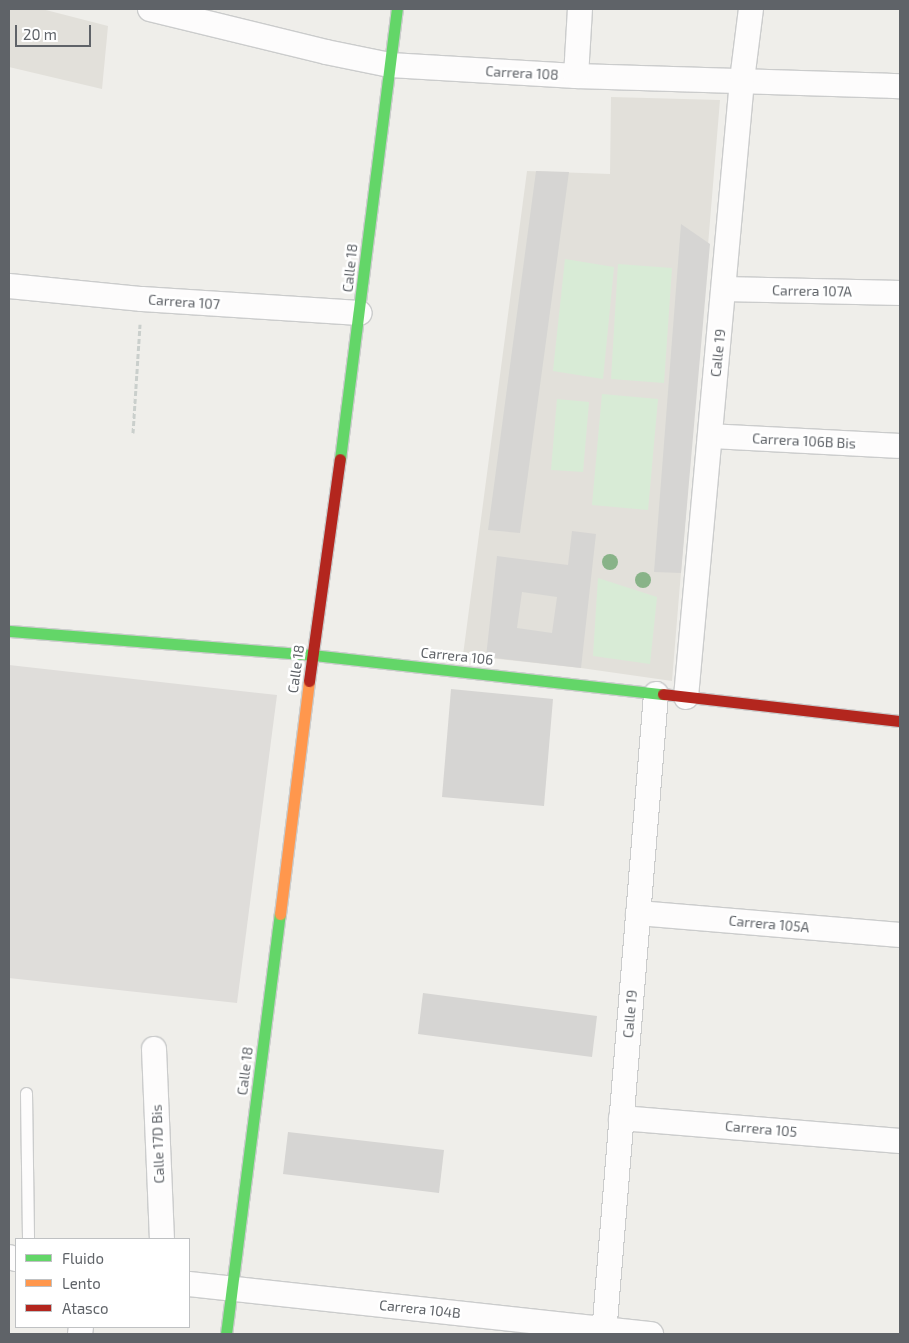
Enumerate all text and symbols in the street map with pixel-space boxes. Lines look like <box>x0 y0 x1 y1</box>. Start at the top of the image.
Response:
scale bar <box>18 15 94 47</box>
text: 20 m <box>23 25 57 43</box>
street label: Carrera 108 <box>485 63 559 83</box>
street label: Calle 18 <box>339 243 361 293</box>
street label: Carrera 107A <box>772 282 852 300</box>
street label: Carrera 107 <box>148 291 220 313</box>
street label: Calle 19 <box>707 328 729 378</box>
street label: Carrera 106B Bis <box>752 430 856 452</box>
street label: Calle 18 <box>284 644 308 694</box>
street label: Carrera 106 <box>420 644 494 668</box>
street label: Carrera 105A <box>728 912 810 936</box>
street label: Calle 19 <box>620 989 640 1039</box>
street label: Calle 18 <box>234 1046 256 1096</box>
street label: Calle 17D Bis <box>148 1104 168 1184</box>
street label: Carrera 105 <box>724 1117 798 1141</box>
legend <box>15 1238 190 1328</box>
text: Fluido <box>62 1249 104 1267</box>
text: Lento <box>62 1274 101 1292</box>
street label: Carrera 104B <box>378 1296 462 1322</box>
text: Atasco <box>62 1299 108 1317</box>

